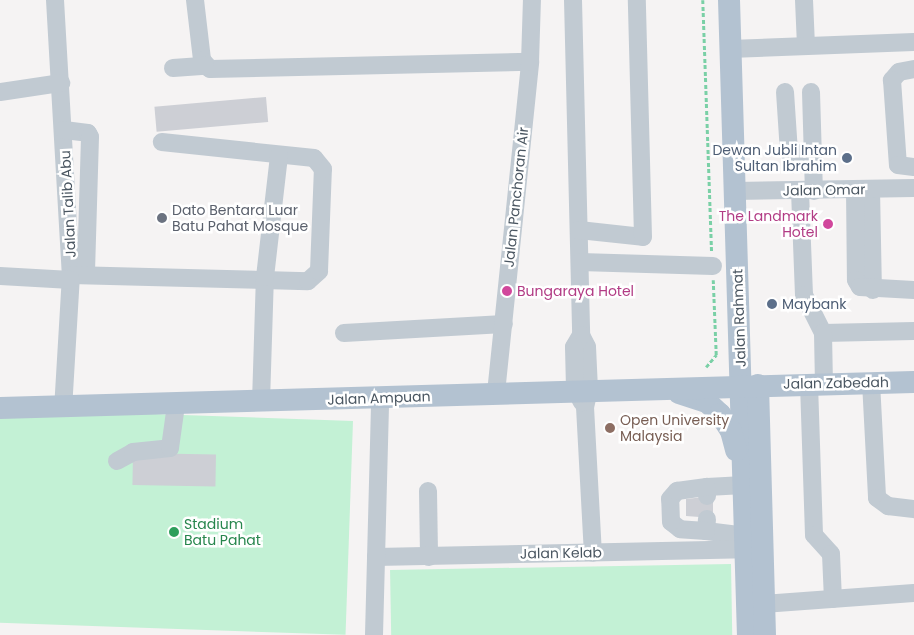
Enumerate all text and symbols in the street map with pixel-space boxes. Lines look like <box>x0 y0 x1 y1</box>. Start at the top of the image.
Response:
street label: Jalan Panchoran Air <box>500 126 532 268</box>
place label: Dewan Jubli Intan Sultan Ibrahim <box>712 142 837 174</box>
street label: Jalan Talib Abu <box>57 150 79 258</box>
marker: Dewan Jubli Intan Sultan Ibrahim <box>841 152 853 164</box>
street label: Jalan Omar <box>783 181 865 199</box>
place label: Dato Bentara Luar Batu Pahat Mosque <box>172 202 308 234</box>
place label: The Landmark Hotel <box>719 208 818 240</box>
marker: Dato Bentara Luar Batu Pahat Mosque <box>156 212 168 224</box>
marker: The Landmark Hotel <box>822 218 834 230</box>
street label: Jalan Rahmat <box>729 269 749 367</box>
place label: Bungaraya Hotel <box>517 283 634 299</box>
marker: Bungaraya Hotel <box>501 285 513 297</box>
place label: Maybank <box>782 296 846 312</box>
marker: Maybank <box>766 298 778 310</box>
street label: Jalan Zabedah <box>783 374 889 392</box>
street label: Jalan Ampuan <box>327 388 431 408</box>
place label: Open University Malaysia <box>620 412 729 444</box>
marker: Open University Malaysia <box>604 422 616 434</box>
place label: Stadium Batu Pahat <box>184 516 261 548</box>
marker: Stadium Batu Pahat <box>168 526 180 538</box>
street label: Jalan Kelab <box>520 544 602 562</box>

